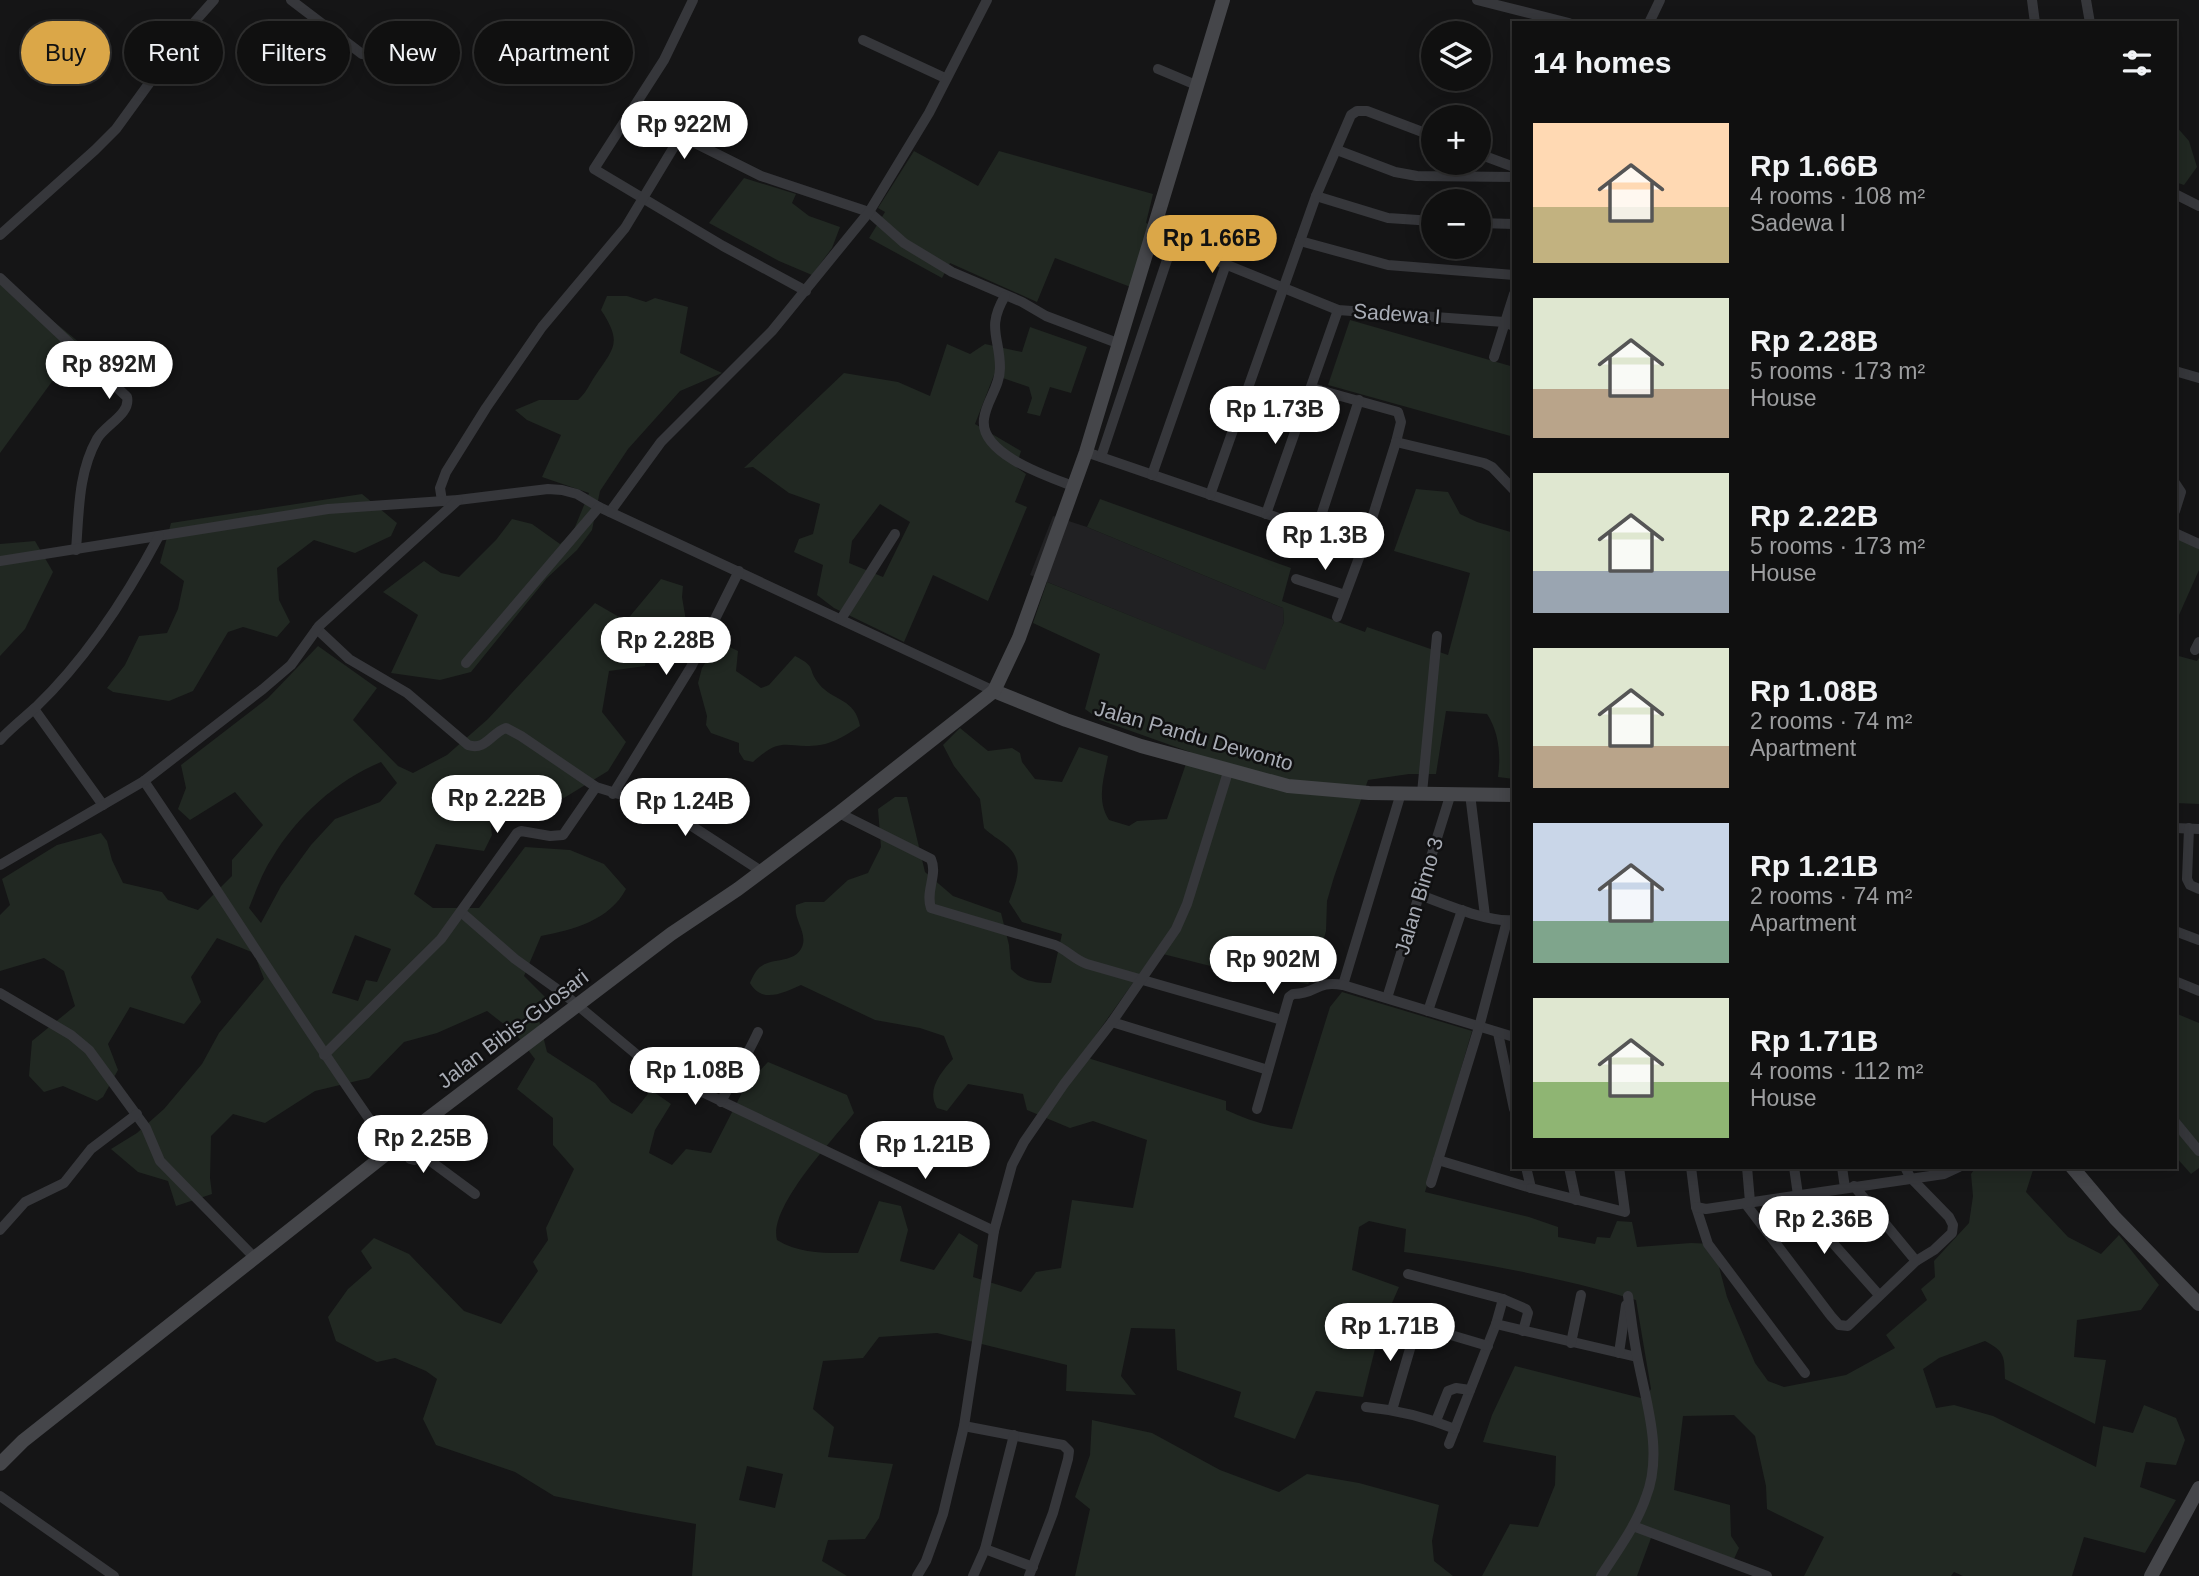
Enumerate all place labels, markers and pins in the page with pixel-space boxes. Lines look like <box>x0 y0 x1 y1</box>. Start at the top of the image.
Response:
pin: Rp 922M <box>619 102 749 161</box>
pin: Rp 1.66B <box>1140 216 1284 275</box>
pin: Rp 892M <box>44 342 174 401</box>
pin: Rp 1.73B <box>1203 386 1347 446</box>
pin: Rp 1.3B <box>1260 512 1390 572</box>
pin: Rp 2.28B <box>594 618 738 677</box>
pin: Rp 2.22B <box>425 776 569 835</box>
pin: Rp 1.24B <box>613 778 757 838</box>
pin: Rp 902M <box>1208 936 1338 996</box>
pin: Rp 1.08B <box>623 1048 767 1107</box>
pin: Rp 2.25B <box>351 1116 495 1175</box>
pin: Rp 1.21B <box>853 1122 997 1181</box>
pin: Rp 2.36B <box>1752 1196 1896 1256</box>
pin: Rp 1.71B <box>1318 1304 1462 1363</box>

